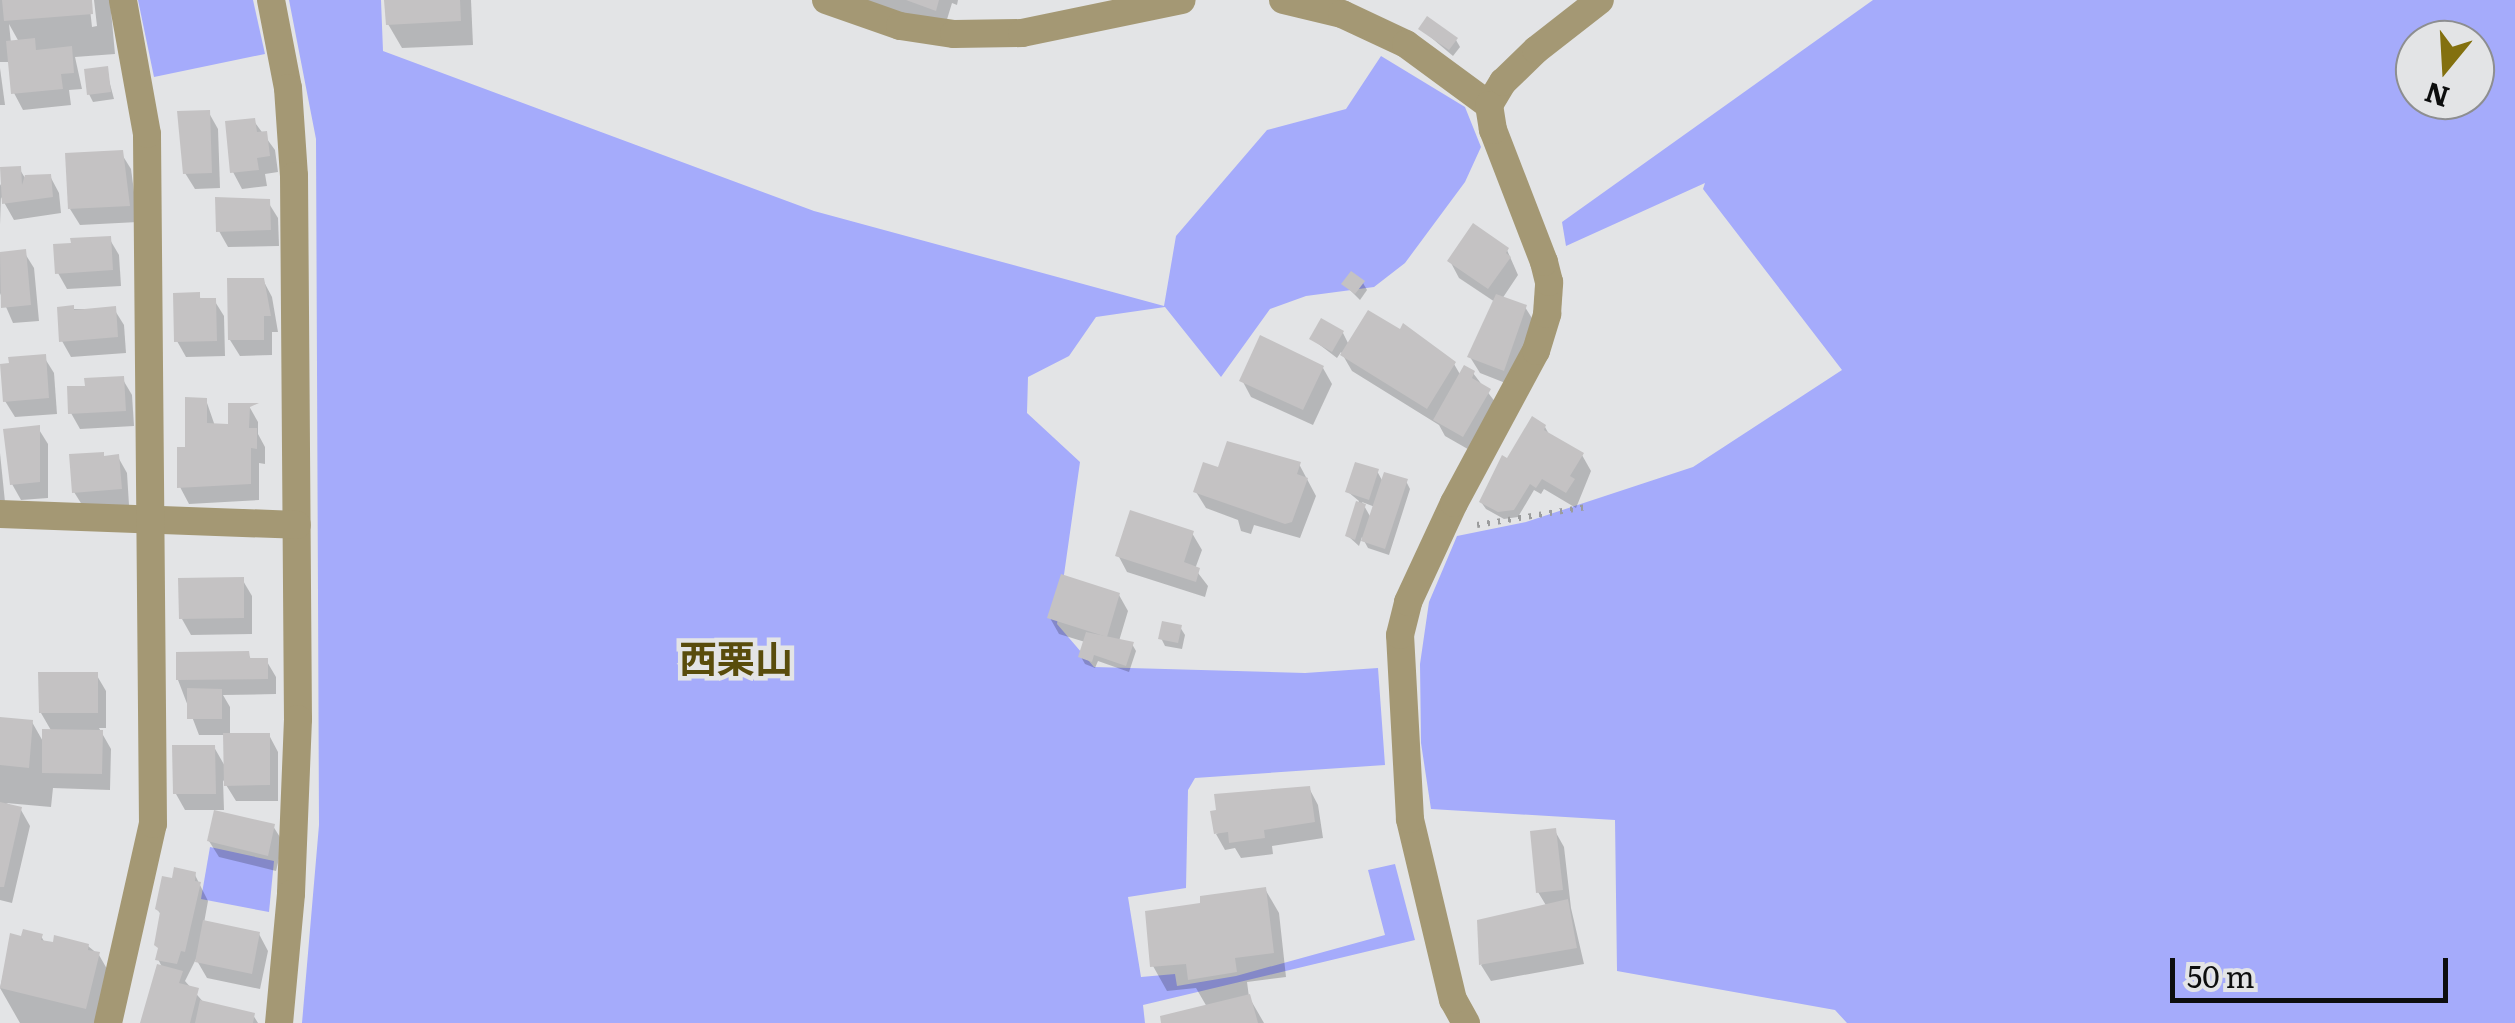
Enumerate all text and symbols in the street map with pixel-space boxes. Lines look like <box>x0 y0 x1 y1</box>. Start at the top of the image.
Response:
north arrow <box>2395 20 2495 120</box>
text: N <box>2419 73 2454 120</box>
district label: 西栗山 <box>679 634 793 680</box>
scale bar <box>2175 938 2452 1000</box>
text: 50 m <box>2187 953 2255 997</box>

